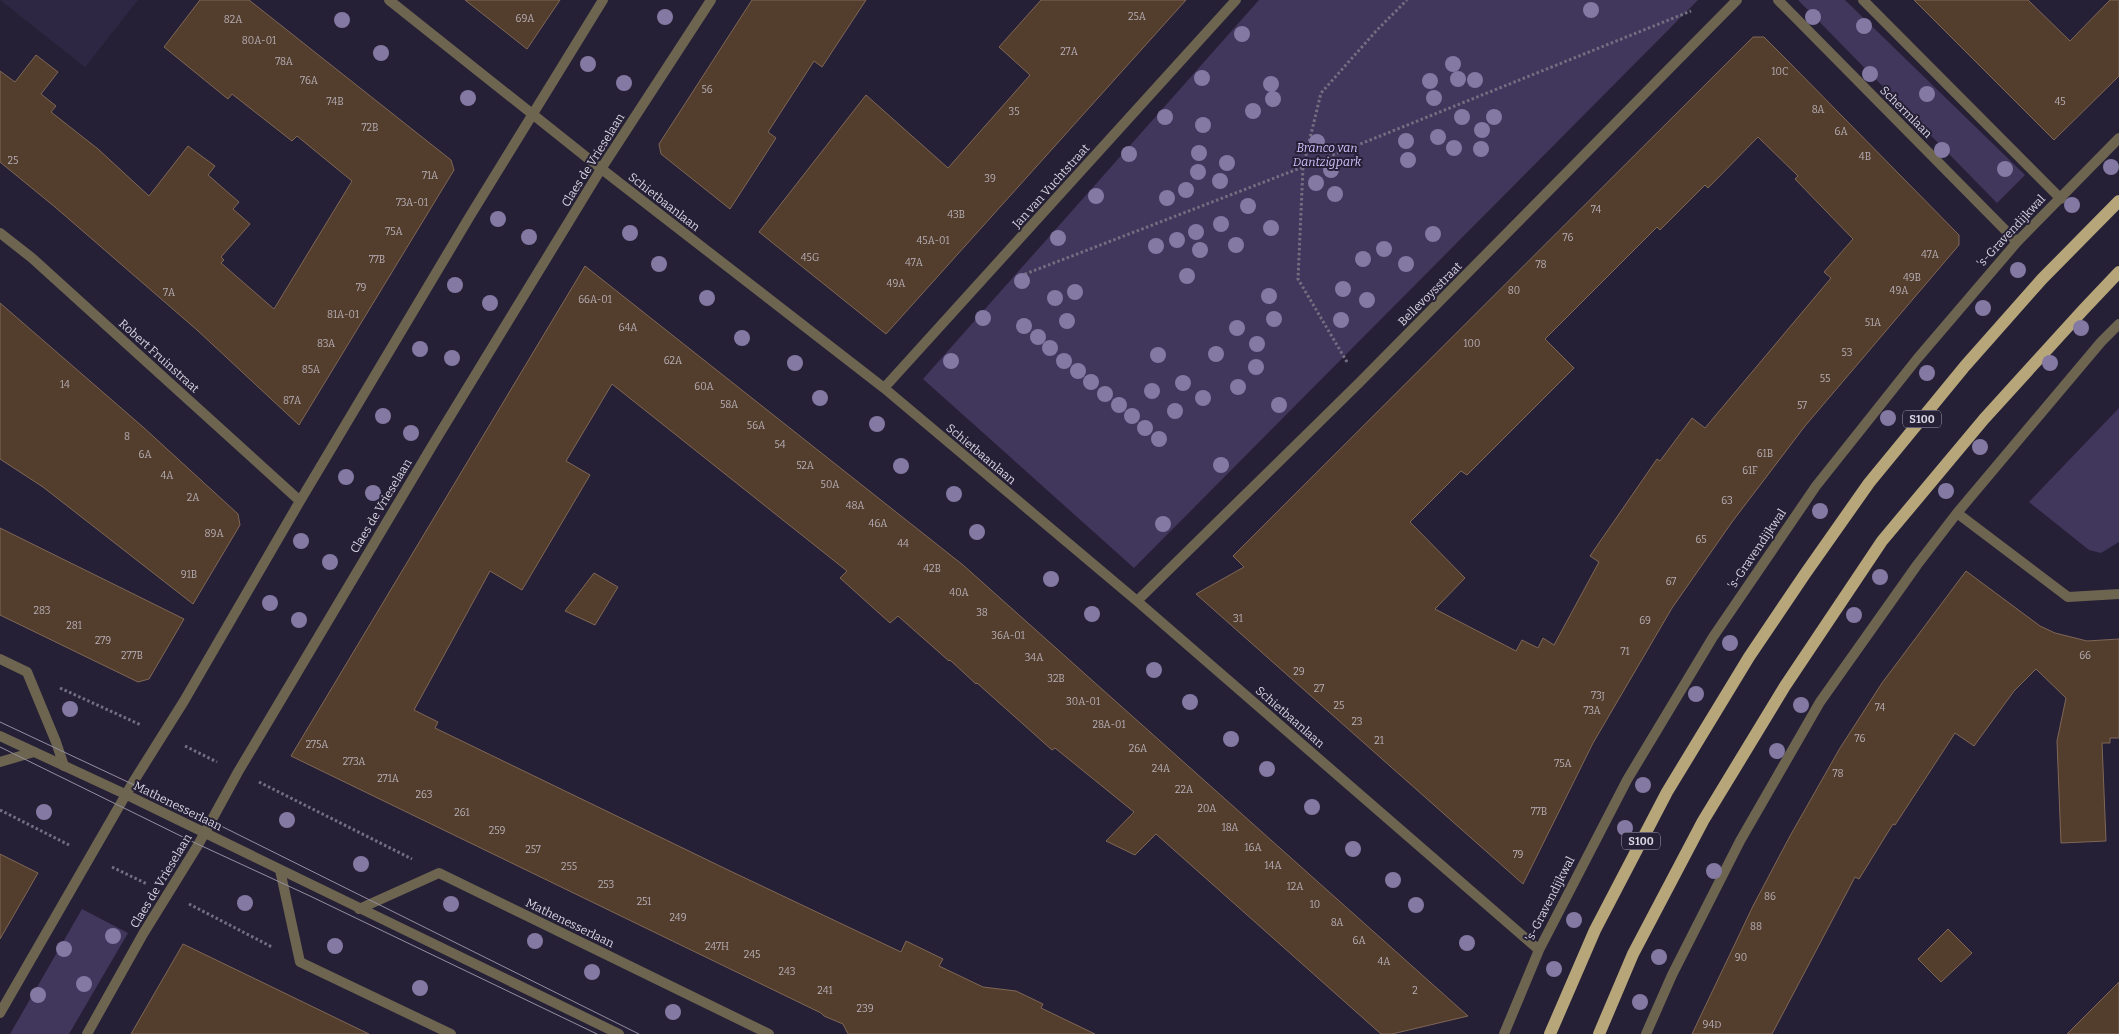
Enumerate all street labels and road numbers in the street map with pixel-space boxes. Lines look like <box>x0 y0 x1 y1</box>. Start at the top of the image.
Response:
street label: Schermlaan <box>1877 83 1935 141</box>
street label: Claes de Vrieselaan <box>559 110 628 209</box>
street label: Jan van Vuchtstraat <box>1009 141 1093 232</box>
street label: Schietbaanlaan <box>626 170 703 234</box>
street label: 's-Gravendijkwal <box>1974 192 2048 270</box>
street label: Bellevoysstraat <box>1395 259 1465 329</box>
street label: Robert Fruinstraat <box>116 316 202 396</box>
road number: S100 <box>1903 410 1941 428</box>
street label: Schietbaanlaan <box>943 421 1019 487</box>
street label: Claes de Vrieselaan <box>347 456 415 556</box>
street label: 's-Gravendijkwal <box>1725 506 1789 592</box>
street label: Schietbaanlaan <box>1253 683 1328 751</box>
street label: Mathenesserlaan <box>132 779 225 834</box>
street label: Claes de Vrieselaan <box>127 831 195 931</box>
road number: S100 <box>1622 832 1660 849</box>
street label: 's-Gravendijkwal <box>1522 854 1578 944</box>
street label: Mathenesserlaan <box>524 896 617 951</box>

